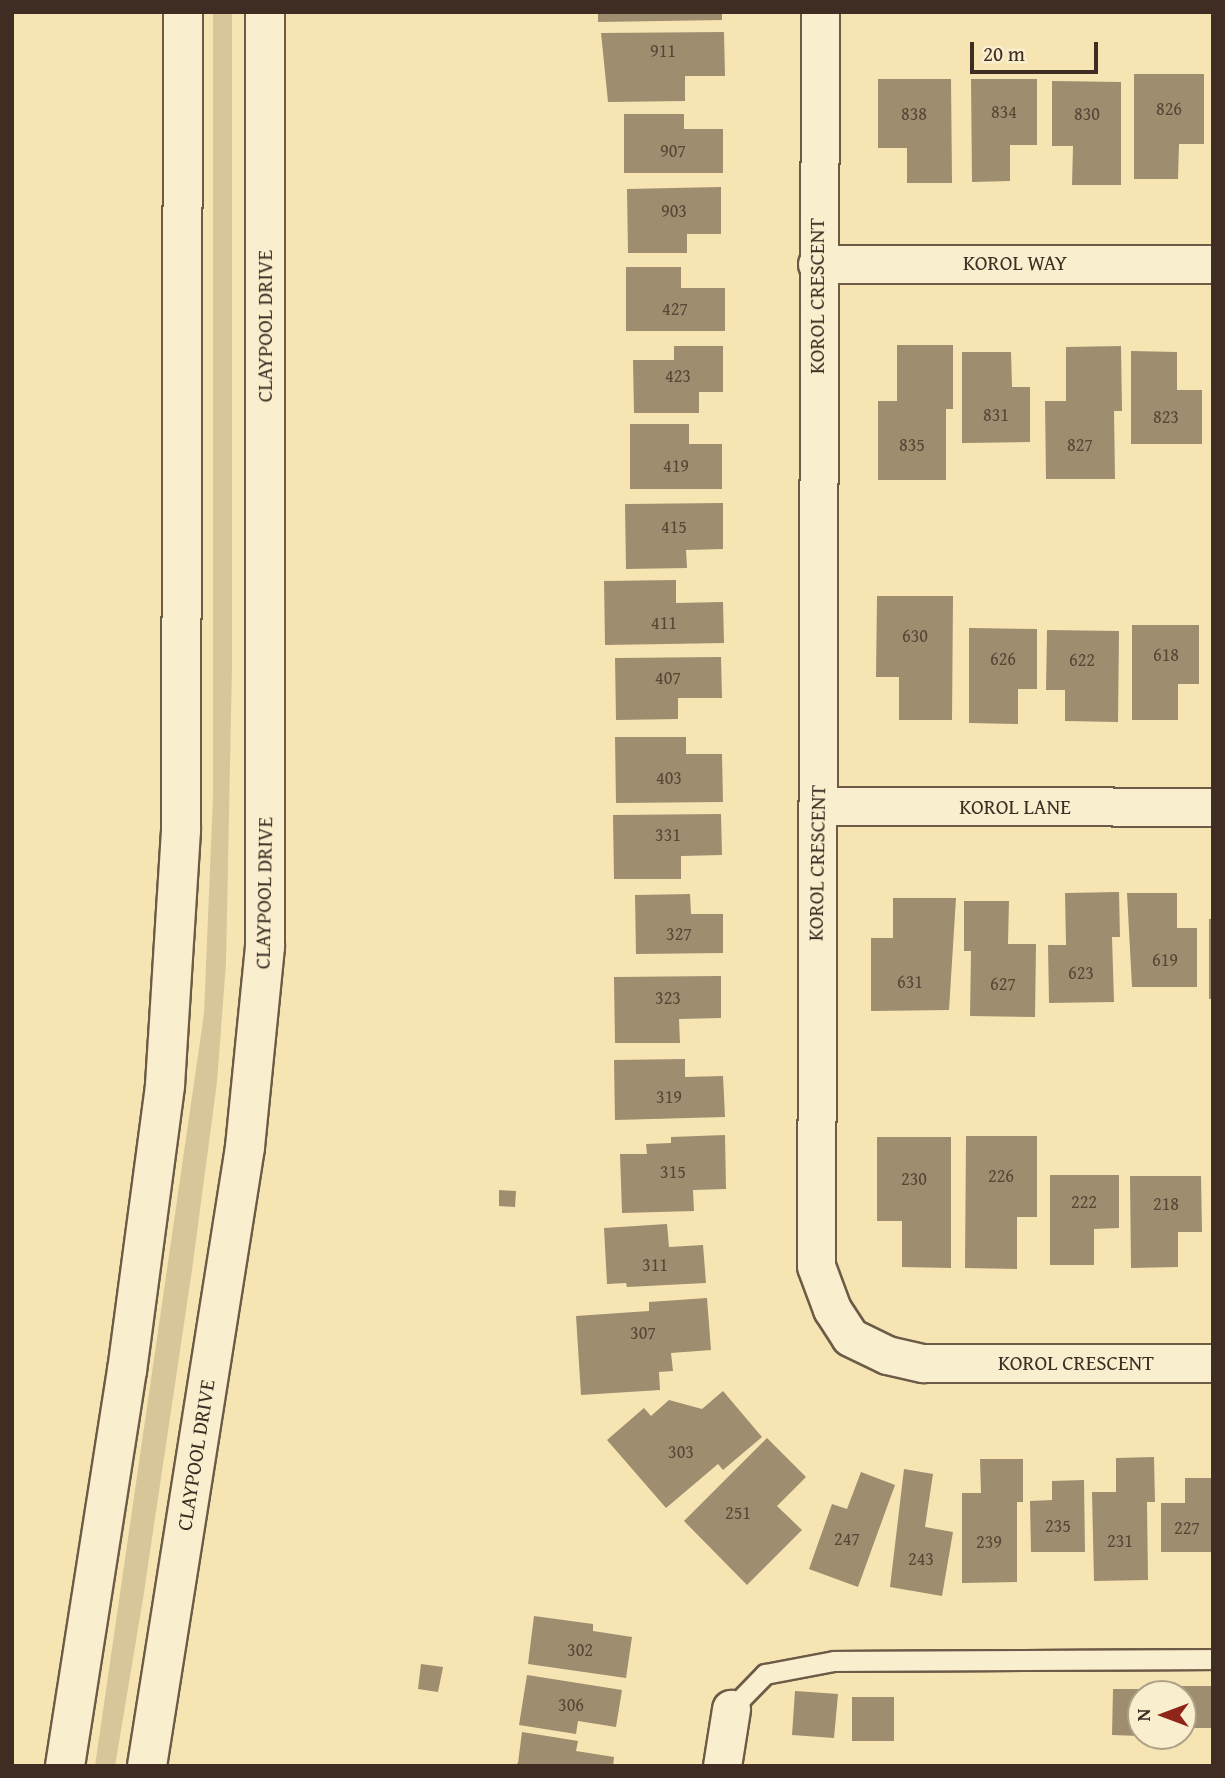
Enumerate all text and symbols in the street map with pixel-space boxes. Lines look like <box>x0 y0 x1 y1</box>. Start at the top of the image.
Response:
scale bar <box>973 28 1101 72</box>
text: 20 m <box>983 38 1025 69</box>
house number: 911 <box>650 40 676 62</box>
house number: 826 <box>1156 98 1182 120</box>
house number: 834 <box>991 101 1017 123</box>
house number: 838 <box>901 103 927 125</box>
house number: 830 <box>1074 103 1100 125</box>
house number: 907 <box>660 140 686 162</box>
house number: 903 <box>661 200 687 222</box>
street label: KOROL CRESCENT <box>804 218 830 374</box>
street label: CLAYPOOL DRIVE <box>252 250 278 402</box>
street label: KOROL WAY <box>963 250 1067 276</box>
house number: 427 <box>662 298 688 320</box>
house number: 423 <box>665 365 691 387</box>
house number: 831 <box>983 404 1009 426</box>
house number: 823 <box>1153 406 1179 428</box>
house number: 835 <box>899 434 925 456</box>
house number: 827 <box>1067 434 1093 456</box>
house number: 419 <box>663 455 689 477</box>
house number: 415 <box>661 516 687 538</box>
house number: 411 <box>651 612 677 634</box>
house number: 630 <box>902 625 928 647</box>
house number: 618 <box>1153 644 1179 666</box>
house number: 626 <box>990 648 1016 670</box>
house number: 622 <box>1069 649 1095 671</box>
house number: 407 <box>655 667 681 689</box>
house number: 403 <box>656 767 682 789</box>
street label: KOROL CRESCENT <box>803 785 831 941</box>
street label: KOROL LANE <box>959 794 1071 820</box>
street label: CLAYPOOL DRIVE <box>250 817 278 969</box>
house number: 331 <box>655 824 681 846</box>
house number: 327 <box>666 923 692 945</box>
house number: 619 <box>1152 949 1178 971</box>
house number: 623 <box>1068 962 1094 984</box>
house number: 631 <box>897 971 923 993</box>
house number: 627 <box>990 973 1016 995</box>
house number: 323 <box>655 987 681 1009</box>
house number: 319 <box>656 1086 682 1108</box>
house number: 315 <box>660 1161 686 1183</box>
house number: 226 <box>988 1165 1014 1187</box>
house number: 230 <box>901 1168 927 1190</box>
house number: 222 <box>1071 1191 1097 1213</box>
house number: 218 <box>1153 1193 1179 1215</box>
house number: 311 <box>642 1254 668 1276</box>
house number: 307 <box>630 1322 656 1344</box>
street label: KOROL CRESCENT <box>998 1350 1154 1376</box>
street label: CLAYPOOL DRIVE <box>172 1378 220 1532</box>
house number: 303 <box>668 1441 694 1463</box>
house number: 251 <box>725 1502 751 1524</box>
house number: 235 <box>1045 1515 1071 1537</box>
house number: 227 <box>1174 1517 1200 1539</box>
house number: 247 <box>834 1528 860 1550</box>
house number: 231 <box>1107 1530 1133 1552</box>
house number: 239 <box>976 1531 1002 1553</box>
house number: 243 <box>908 1548 934 1570</box>
house number: 302 <box>567 1639 593 1661</box>
north arrow <box>1127 1680 1197 1750</box>
house number: 306 <box>558 1694 584 1716</box>
text: N <box>1129 1709 1157 1721</box>

